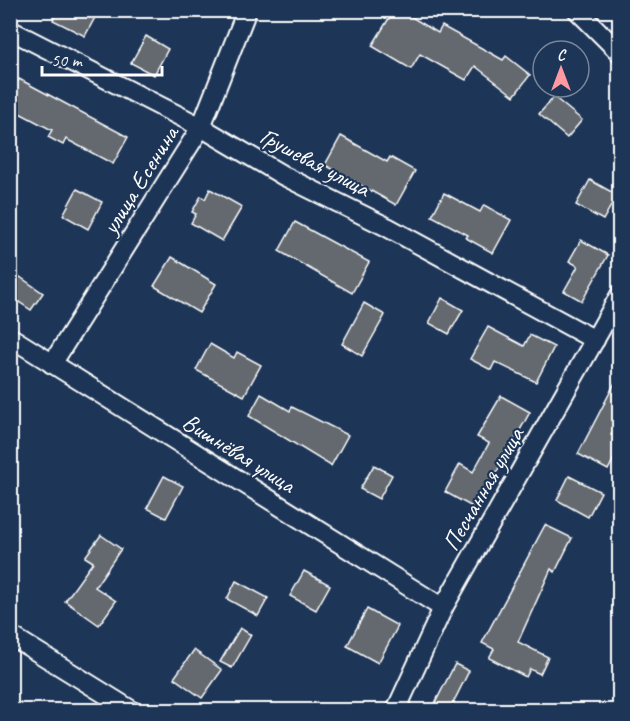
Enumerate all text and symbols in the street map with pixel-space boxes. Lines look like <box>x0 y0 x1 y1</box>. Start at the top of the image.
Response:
scale bar <box>42 39 162 77</box>
north arrow <box>531 39 591 99</box>
text: С <box>557 45 567 65</box>
text: 50 m <box>51 49 84 71</box>
street label: улица Есенина <box>94 119 186 241</box>
street label: Грушевая улица <box>255 121 376 204</box>
street label: Вишнёвая улица <box>177 407 302 500</box>
street label: Песчанная улица <box>436 421 531 556</box>

